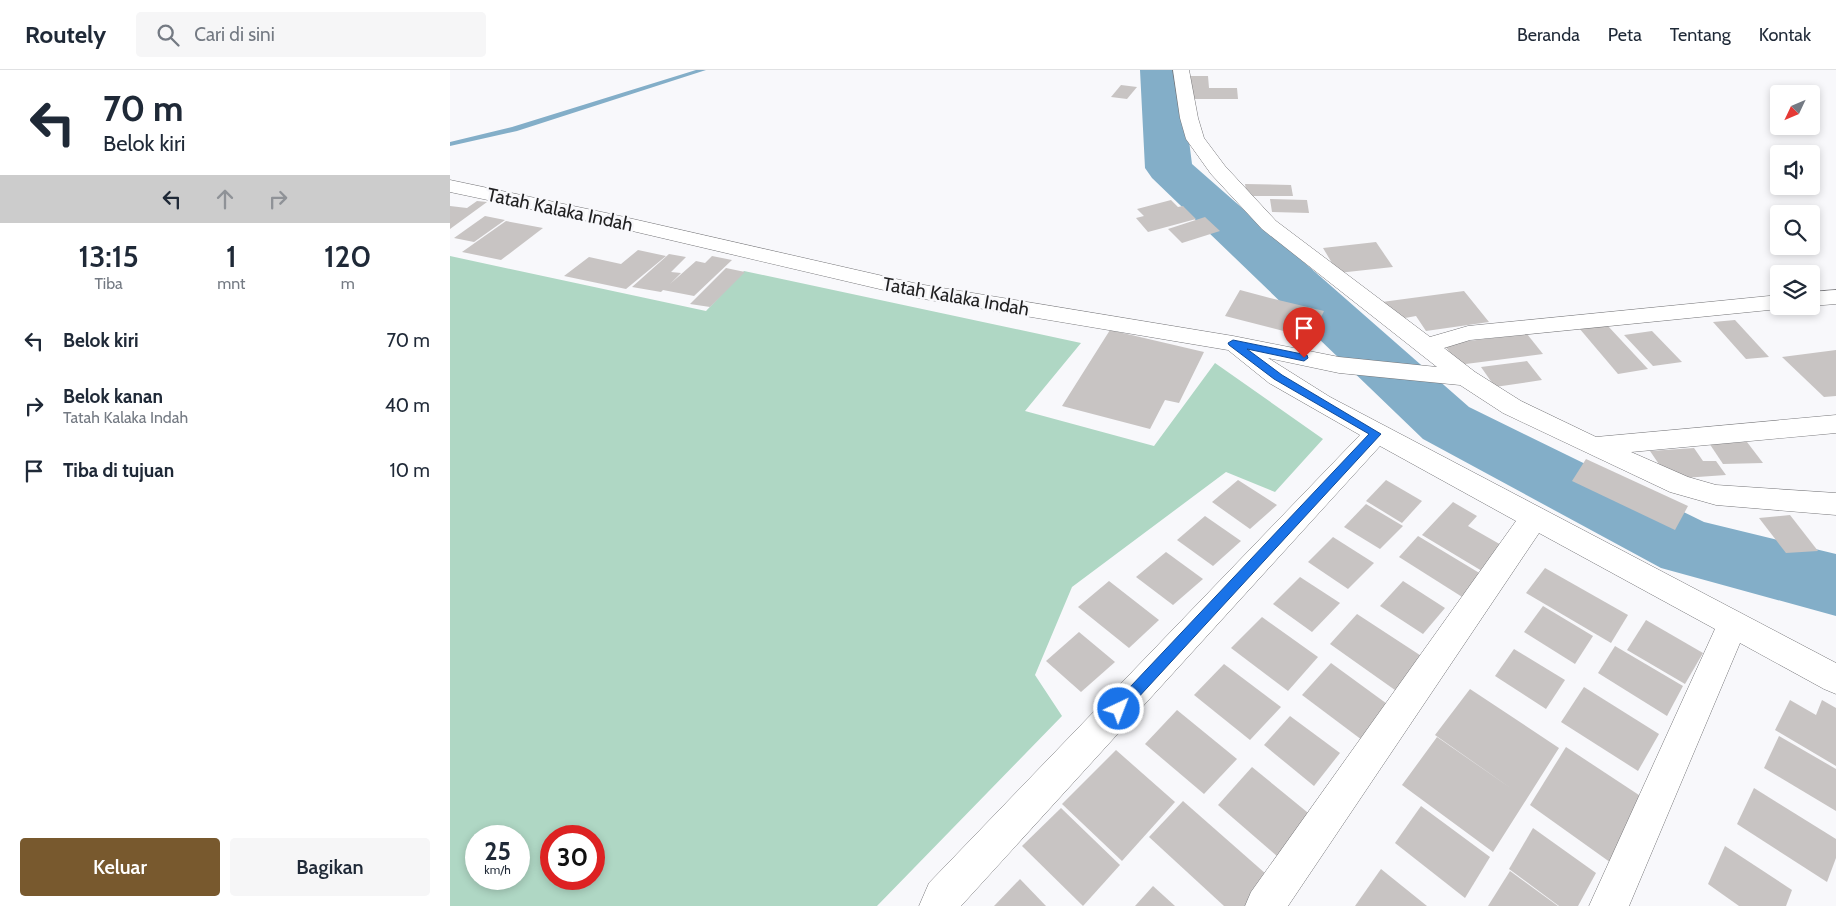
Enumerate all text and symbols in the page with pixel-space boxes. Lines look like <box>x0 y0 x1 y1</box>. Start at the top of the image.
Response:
search box <box>136 12 486 57</box>
text: Routely <box>25 20 106 49</box>
icon: search <box>154 21 182 49</box>
text: Cari di sini <box>194 23 275 46</box>
text: Beranda <box>1517 24 1580 46</box>
text: Peta <box>1608 24 1642 46</box>
text: Tentang <box>1670 24 1731 46</box>
text: Kontak <box>1759 24 1811 46</box>
north arrow <box>1770 85 1820 135</box>
map controls <box>1770 85 1820 315</box>
text: 70 m <box>103 87 184 130</box>
icon: left <box>20 90 85 155</box>
text: Belok kiri <box>103 130 186 157</box>
button: sound <box>1770 145 1820 195</box>
street label: Tatah Kalaka Indah <box>485 183 635 236</box>
icon: left <box>158 185 186 213</box>
icon: ahead <box>211 185 239 213</box>
icon: right <box>264 185 292 213</box>
button: search <box>1770 205 1820 255</box>
text: 13:15 <box>79 238 139 275</box>
text: 1 <box>226 238 237 275</box>
text: 120 <box>324 238 371 275</box>
button: layers <box>1770 265 1820 315</box>
street label: Tatah Kalaka Indah <box>881 272 1031 321</box>
text: Tiba <box>94 274 123 293</box>
text: mnt <box>217 274 245 293</box>
text: m <box>341 274 355 293</box>
pin <box>1283 307 1325 358</box>
icon: arrive <box>1290 314 1318 342</box>
icon: left <box>20 327 48 355</box>
text: Belok kiri <box>63 329 139 352</box>
text: 70 m <box>386 329 430 352</box>
text: Belok kanan <box>63 385 163 408</box>
icon: right <box>20 392 48 420</box>
text: 40 m <box>385 394 430 417</box>
text: Tatah Kalaka Indah <box>63 408 188 427</box>
icon: arrive <box>20 457 48 485</box>
text: Tiba di tujuan <box>63 459 174 482</box>
text: 10 m <box>390 459 430 482</box>
position arrow <box>1092 682 1144 734</box>
speed limit sign: 30 <box>540 825 605 890</box>
text: 25 <box>484 836 511 866</box>
button: Keluar <box>20 838 220 896</box>
button: Bagikan <box>230 838 430 896</box>
text: km/h <box>484 862 511 877</box>

